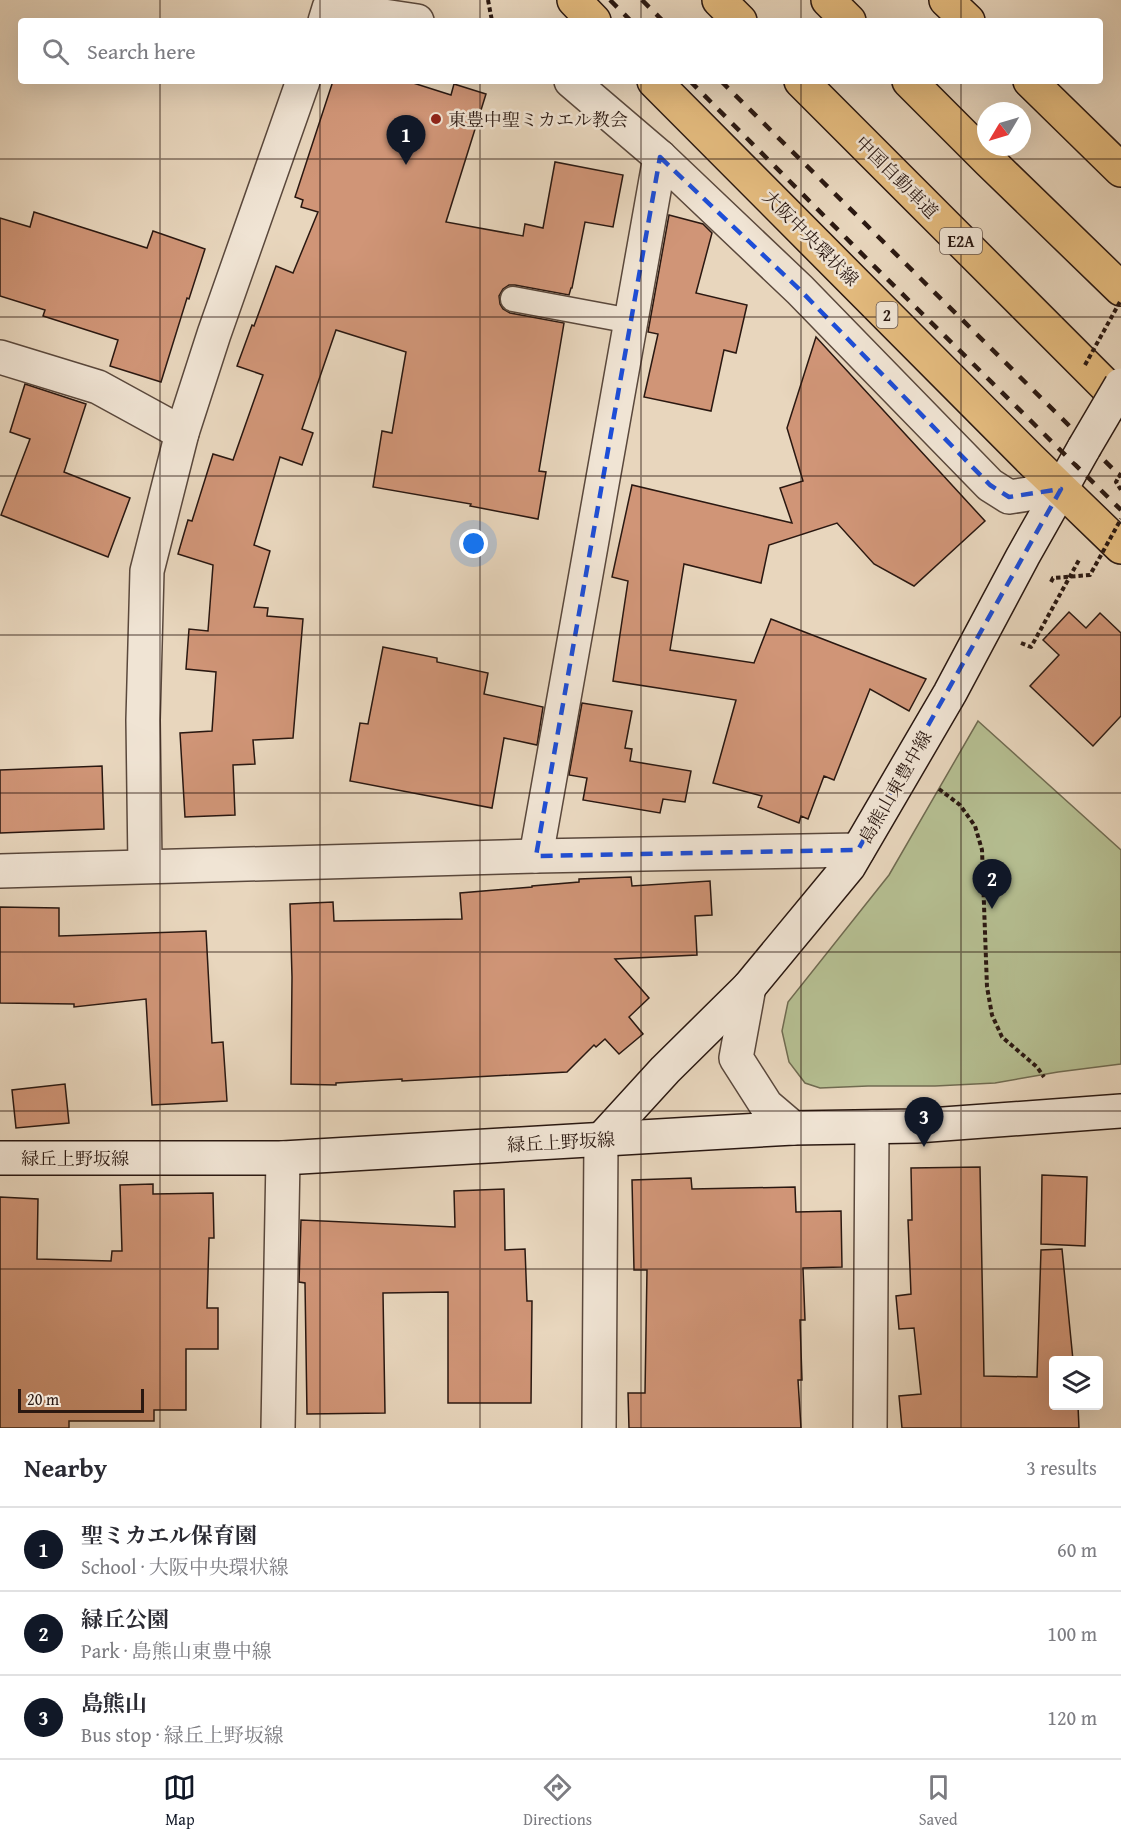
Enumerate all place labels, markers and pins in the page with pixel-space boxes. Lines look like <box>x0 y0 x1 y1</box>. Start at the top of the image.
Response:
place label: 東豊中聖ミカエル教会 <box>448 106 628 133</box>
marker: 東豊中聖ミカエル教会 <box>429 112 443 126</box>
pin: 1 <box>386 116 426 165</box>
pin: 2 <box>972 860 1012 909</box>
pin: 3 <box>904 1098 944 1147</box>

